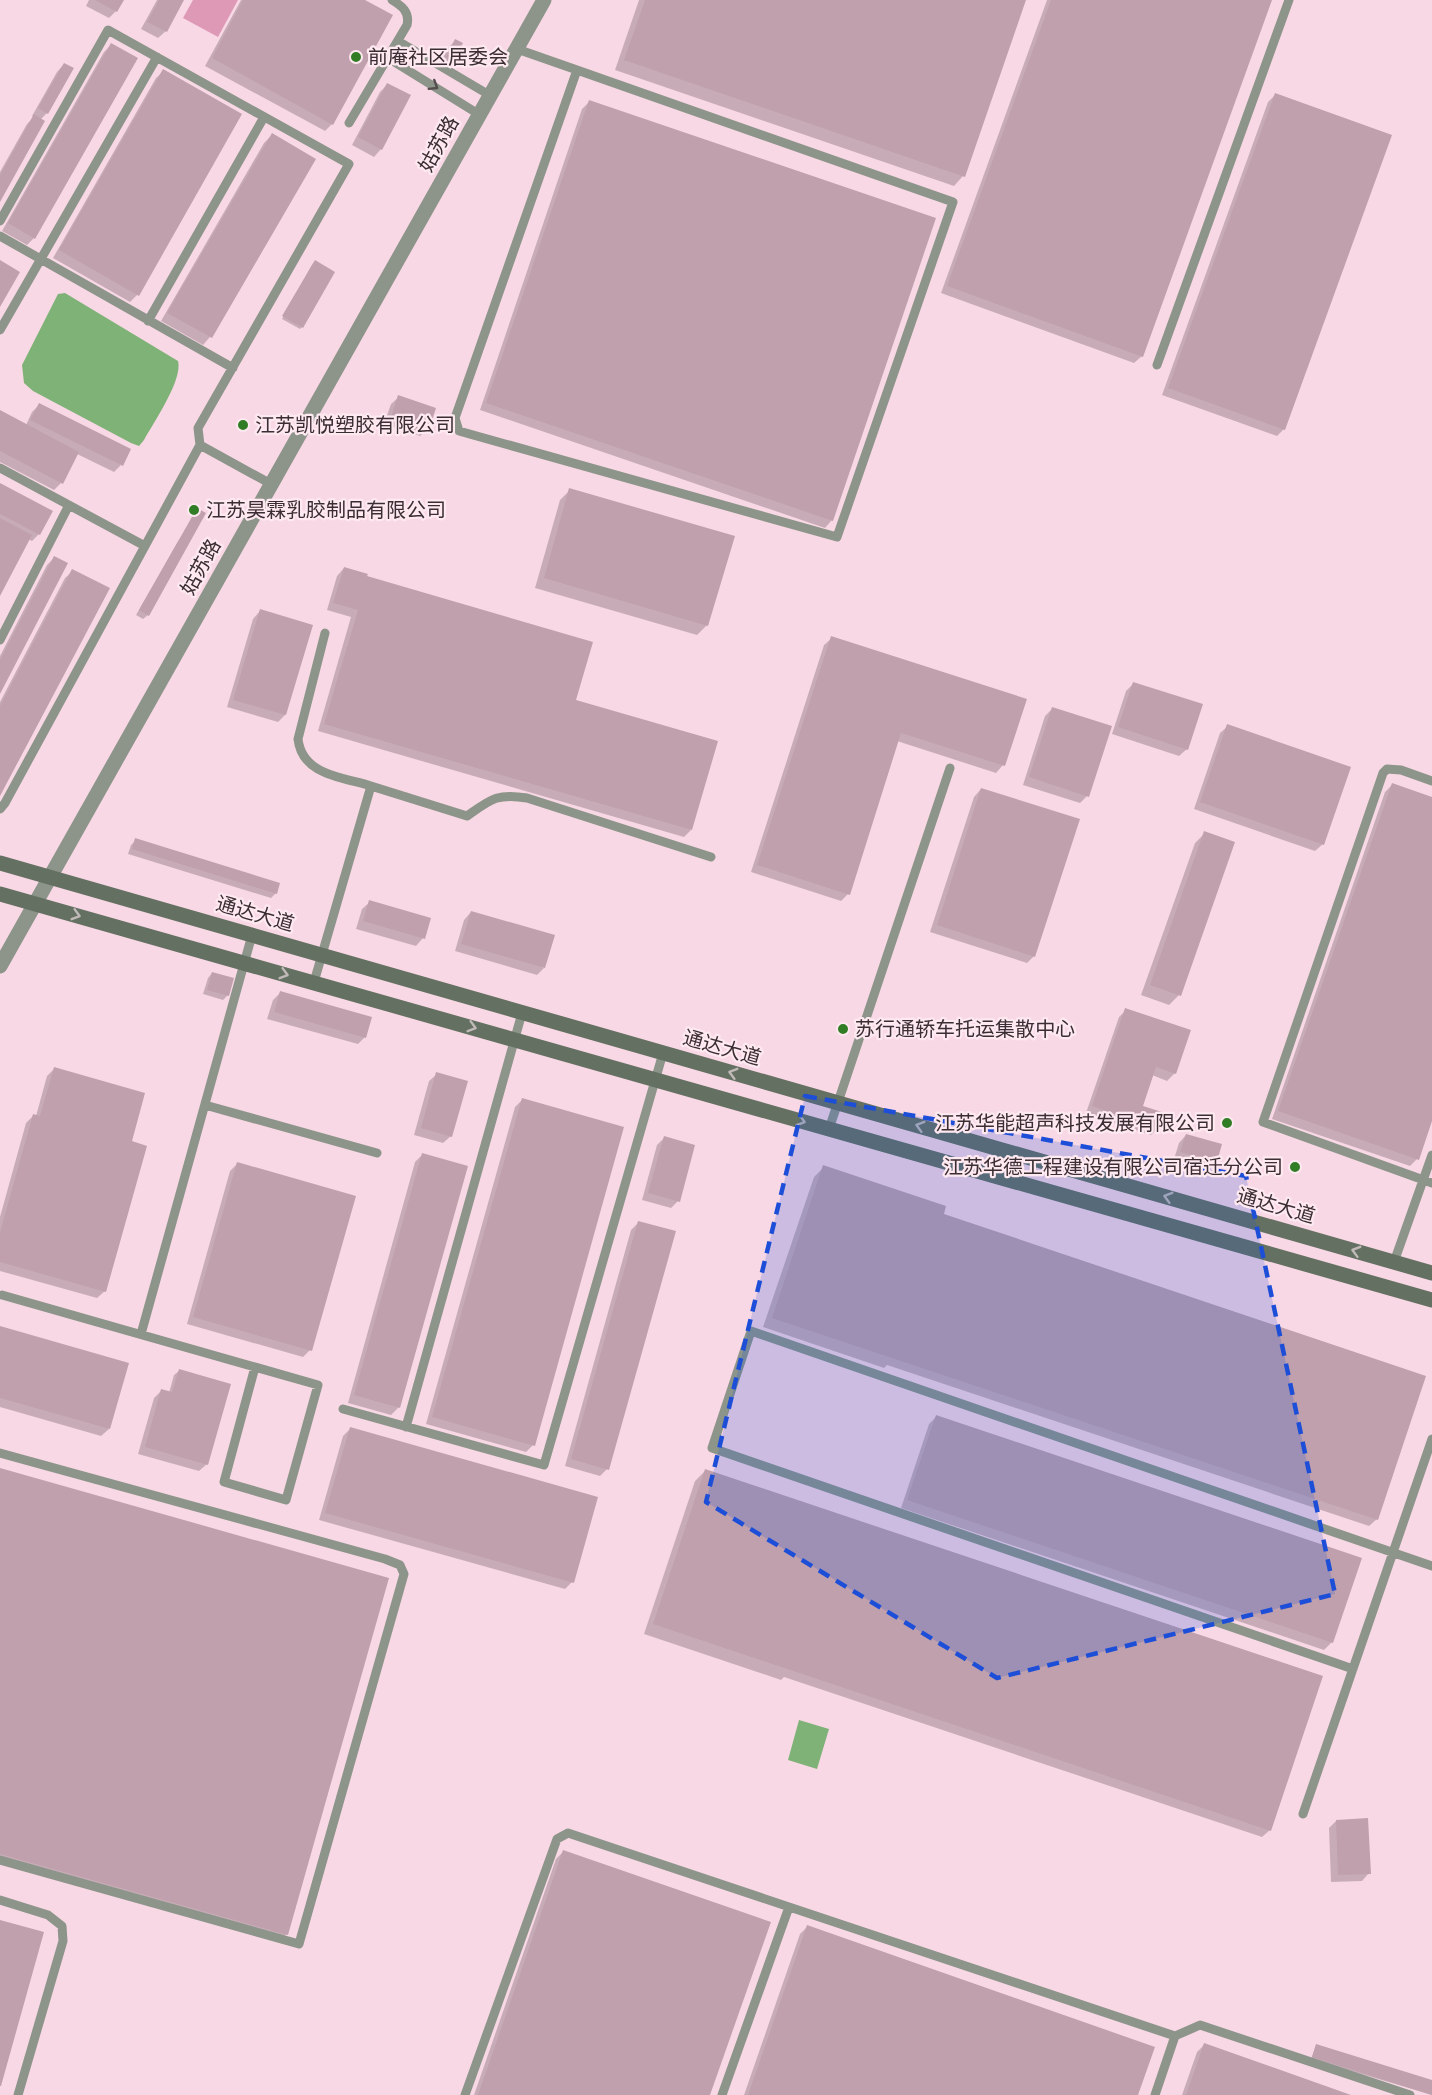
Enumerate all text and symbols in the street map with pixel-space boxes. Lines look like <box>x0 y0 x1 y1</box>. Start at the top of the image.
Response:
place label: 前庵社区居委会 <box>368 44 508 71</box>
marker: 前庵社区居委会 <box>349 50 363 64</box>
one-way arrow <box>428 79 438 91</box>
street label: 姑苏路 <box>413 111 465 177</box>
place label: 江苏凯悦塑胶有限公司 <box>255 412 455 439</box>
marker: 江苏凯悦塑胶有限公司 <box>236 418 250 432</box>
place label: 江苏昊霖乳胶制品有限公司 <box>206 497 446 524</box>
marker: 江苏昊霖乳胶制品有限公司 <box>187 503 201 517</box>
street label: 姑苏路 <box>175 534 227 600</box>
street label: 通达大道 <box>213 890 297 938</box>
one-way arrow <box>71 908 81 920</box>
one-way arrow <box>278 967 289 979</box>
place label: 苏行通轿车托运集散中心 <box>855 1016 1075 1043</box>
one-way arrow <box>467 1020 477 1033</box>
marker: 苏行通轿车托运集散中心 <box>836 1022 850 1036</box>
street label: 通达大道 <box>680 1024 764 1072</box>
one-way arrow <box>728 1068 738 1080</box>
place label: 江苏华能超声科技发展有限公司 <box>935 1110 1215 1137</box>
one-way arrow <box>796 1113 806 1126</box>
marker: 江苏华能超声科技发展有限公司 <box>1220 1116 1234 1130</box>
one-way arrow <box>915 1121 926 1133</box>
place label: 江苏华德工程建设有限公司宿迁分公司 <box>943 1154 1283 1181</box>
marker: 江苏华德工程建设有限公司宿迁分公司 <box>1288 1160 1302 1174</box>
street label: 通达大道 <box>1234 1182 1318 1230</box>
one-way arrow <box>1163 1192 1174 1204</box>
one-way arrow <box>1351 1246 1361 1258</box>

